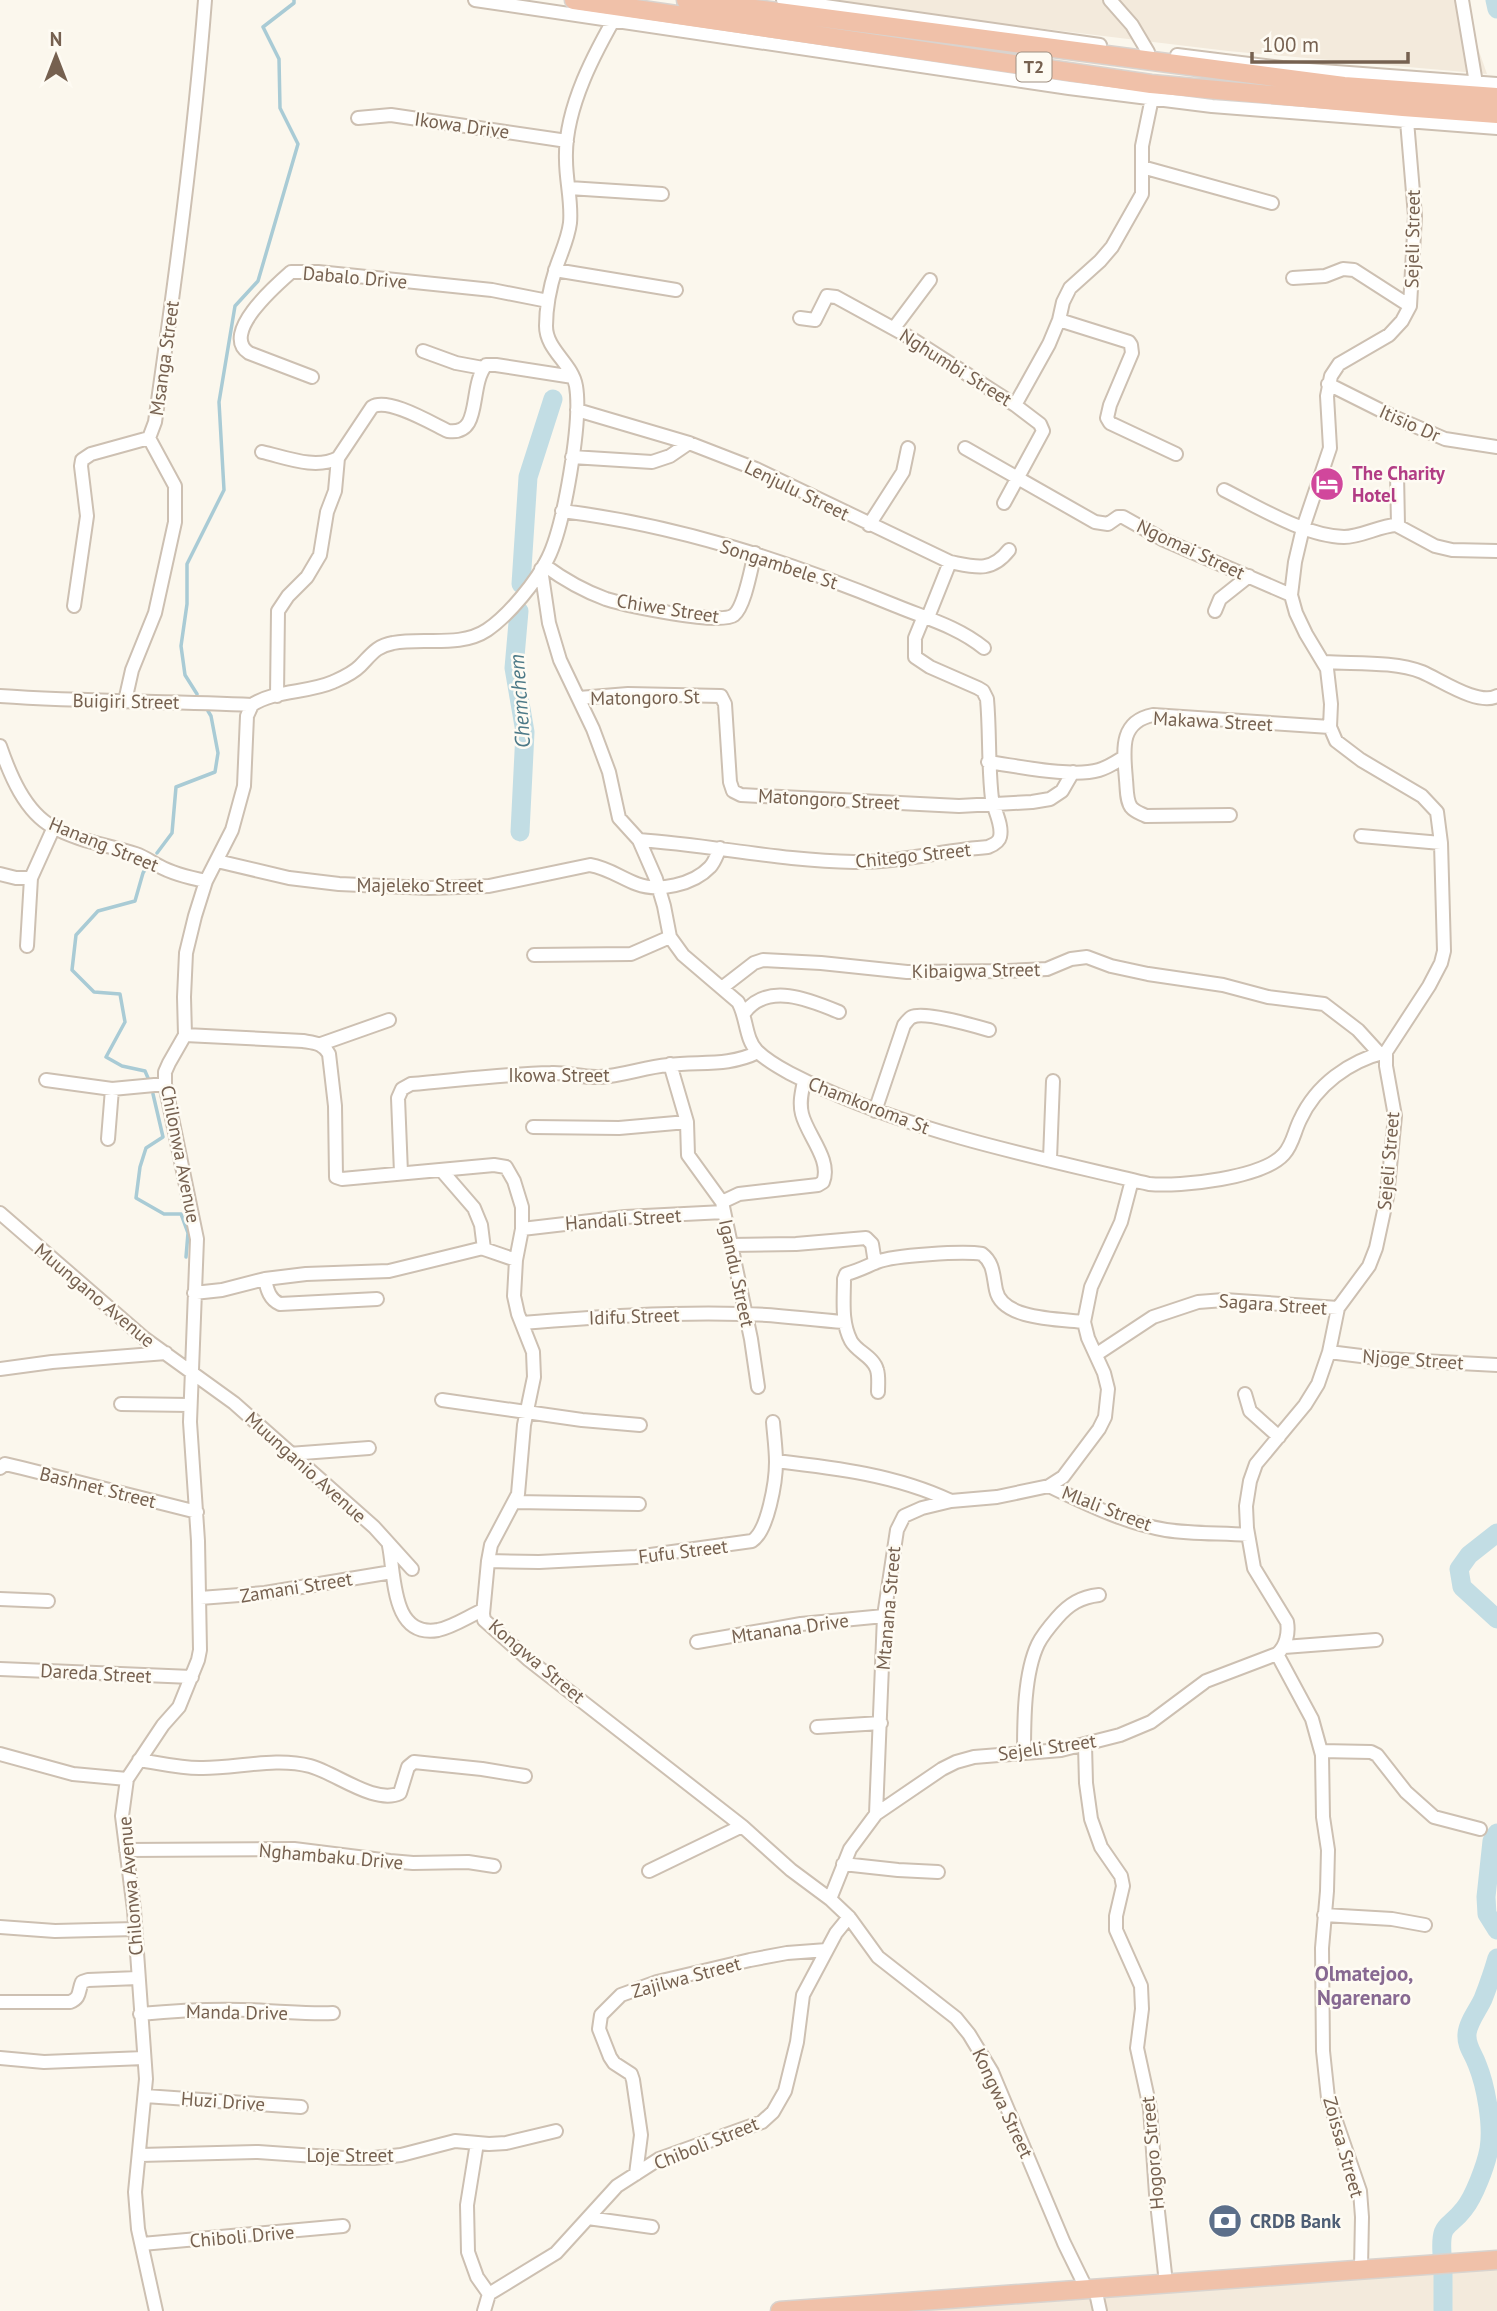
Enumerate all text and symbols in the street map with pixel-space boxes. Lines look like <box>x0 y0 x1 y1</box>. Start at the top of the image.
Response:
north arrow <box>21 21 91 91</box>
scale bar <box>1252 21 1408 65</box>
text: N <box>50 27 62 51</box>
text: 100 m <box>1262 31 1319 58</box>
road number: T2 <box>1016 52 1052 82</box>
street label: Ikowa Drive <box>413 106 511 144</box>
street label: Sejeli Street <box>1399 189 1425 289</box>
street label: Dabalo Drive <box>302 260 408 294</box>
street label: Msanga Street <box>144 298 184 417</box>
street label: Nghumbi Street <box>895 323 1017 411</box>
street label: Itisio Dr <box>1376 399 1445 447</box>
street label: Lenjulu Street <box>741 454 854 526</box>
place label: The Charity Hotel <box>1352 461 1446 507</box>
hotel icon: The Charity Hotel <box>1308 465 1346 503</box>
street label: Ngomai Street <box>1133 513 1249 585</box>
street label: Songambele St <box>717 534 841 595</box>
street label: Chiwe Street <box>615 588 721 628</box>
water label: Chemchem <box>503 653 536 749</box>
street label: Matongoro St <box>590 684 701 710</box>
street label: Buigiri Street <box>72 688 180 714</box>
street label: Makawa Street <box>1152 706 1274 736</box>
street label: Matongoro Street <box>758 783 901 815</box>
street label: Hanang Street <box>46 811 163 877</box>
street label: Chitego Street <box>854 837 972 873</box>
street label: Majeleko Street <box>356 873 484 897</box>
street label: Kibaigwa Street <box>911 957 1041 983</box>
street label: Ikowa Street <box>508 1063 610 1087</box>
street label: Chamkoroma St <box>805 1071 934 1139</box>
street label: Chilonwa Avenue <box>156 1083 206 1225</box>
street label: Sejeli Street <box>1372 1110 1404 1211</box>
street label: Handali Street <box>564 1203 682 1235</box>
street label: Igandu Street <box>714 1217 760 1330</box>
street label: Muungano Avenue <box>30 1238 160 1352</box>
street label: Sagara Street <box>1218 1288 1329 1320</box>
street label: Idifu Street <box>588 1302 680 1330</box>
street label: Njoge Street <box>1362 1343 1465 1375</box>
street label: Muunganio Avenue <box>240 1406 372 1528</box>
street label: Bashnet Street <box>37 1461 159 1513</box>
street label: Mlali Street <box>1059 1480 1156 1536</box>
street label: Fufu Street <box>637 1534 730 1568</box>
street label: Mtanana Street <box>871 1545 905 1671</box>
street label: Zamani Street <box>238 1566 354 1608</box>
street label: Mtanana Drive <box>730 1608 850 1648</box>
street label: Kongwa Street <box>484 1614 591 1709</box>
street label: Dareda Street <box>40 1658 153 1688</box>
street label: Sejeli Street <box>996 1728 1098 1766</box>
street label: Chilonwa Avenue <box>112 1815 148 1957</box>
street label: Nghambaku Drive <box>258 1838 404 1874</box>
street label: Zajilwa Street <box>629 1951 744 2003</box>
district label: Olmatejoo, Ngarenaro <box>1315 1960 1413 2011</box>
street label: Manda Drive <box>186 1999 288 2025</box>
street label: Kongwa Street <box>967 2044 1039 2162</box>
street label: Huzi Drive <box>180 2086 266 2116</box>
street label: Zoissa Street <box>1318 2094 1370 2201</box>
street label: Hogoro Street <box>1135 2095 1169 2211</box>
street label: Chiboli Street <box>650 2111 762 2175</box>
street label: Loje Street <box>306 2143 394 2167</box>
bank icon: CRDB Bank <box>1206 2202 1244 2240</box>
place label: CRDB Bank <box>1250 2209 1341 2233</box>
street label: Chiboli Drive <box>189 2219 295 2253</box>

